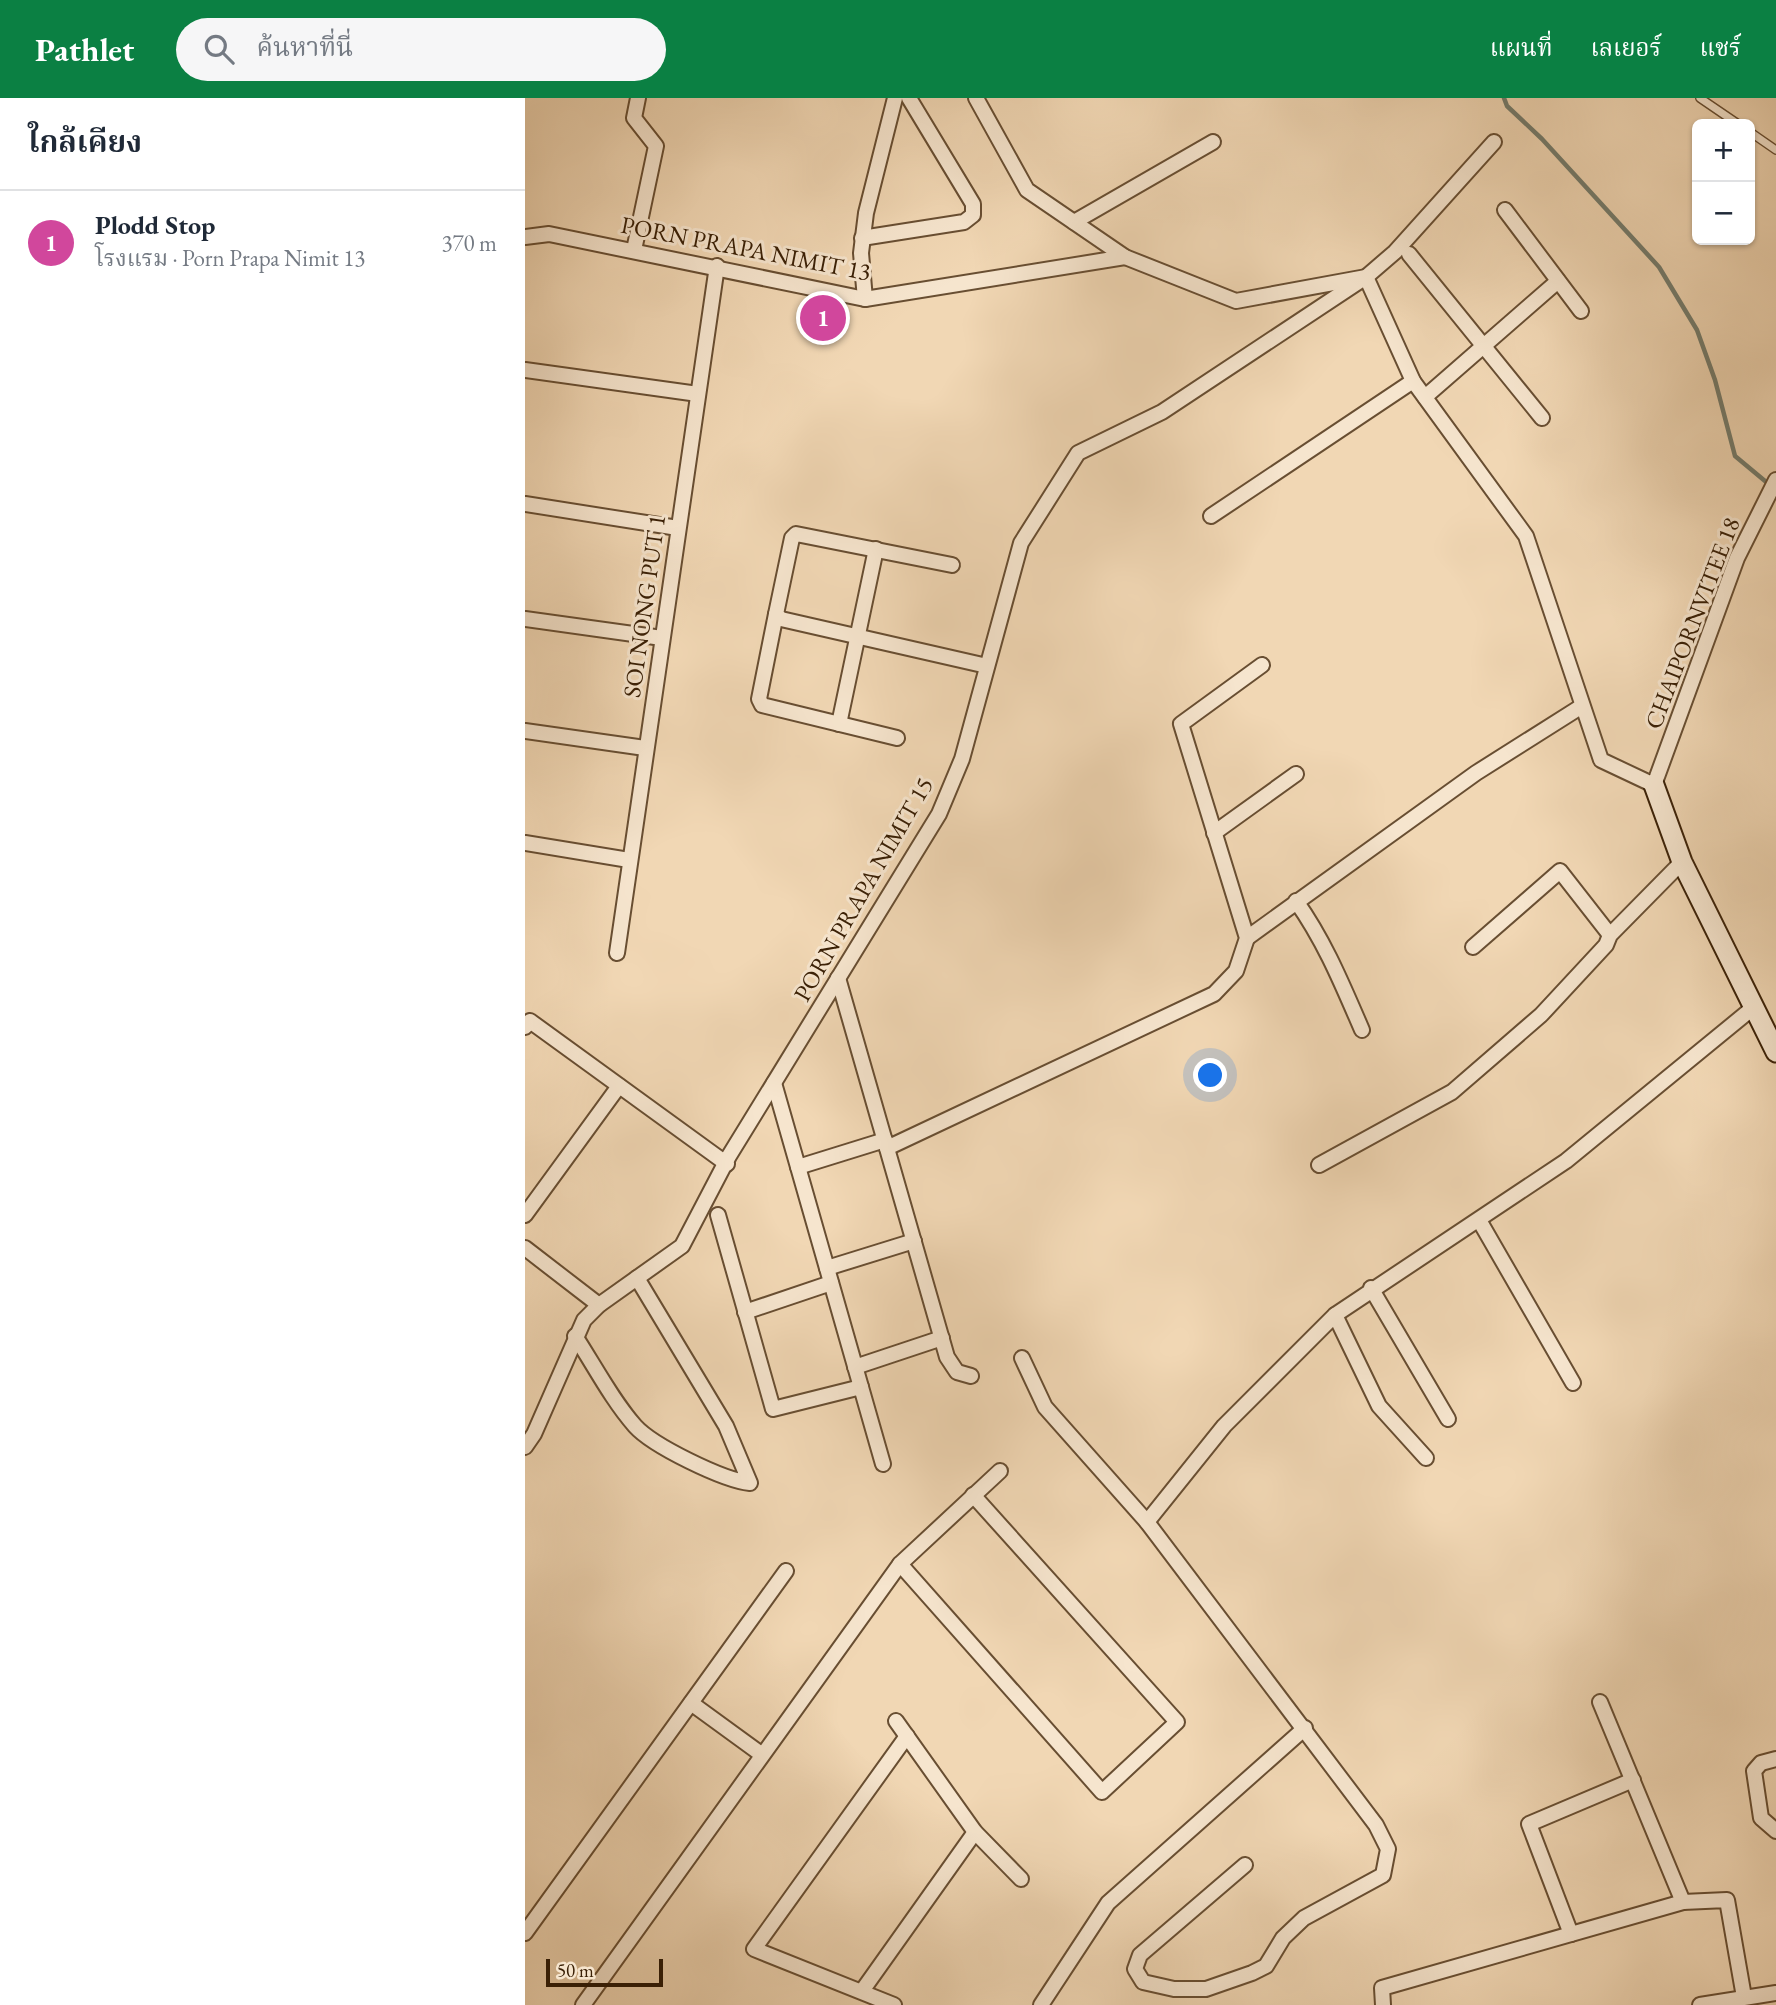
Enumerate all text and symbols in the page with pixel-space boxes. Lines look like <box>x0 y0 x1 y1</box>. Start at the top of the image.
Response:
search box <box>176 18 666 81</box>
text: Pathlet <box>35 28 134 71</box>
icon: search <box>200 30 238 68</box>
text: ค้นหาที่นี่ <box>256 30 353 64</box>
text: แผนที่ <box>1490 32 1553 63</box>
text: เลเยอร์ <box>1591 32 1662 63</box>
text: แชร์ <box>1700 32 1741 63</box>
map controls <box>1692 119 1755 245</box>
button: + <box>1692 119 1755 182</box>
text: ใกล้เคียง <box>28 122 142 161</box>
button: − <box>1692 182 1755 245</box>
text: Plodd Stop <box>95 208 215 242</box>
street label: PORN PRAPA NIMIT 13 <box>618 209 874 287</box>
text: 1 <box>45 228 57 258</box>
text: 370 m <box>441 228 497 258</box>
text: โรงแรม · Porn Prapa Nimit 13 <box>95 243 365 273</box>
pin: 1 <box>800 292 846 344</box>
street label: SOI NONG PUT 1 <box>616 513 672 699</box>
street label: CHAIPORNVITEE 18 <box>1637 513 1747 733</box>
street label: PORN PRAPA NIMIT 15 <box>786 771 940 1007</box>
your location <box>1193 1058 1227 1092</box>
scale bar <box>546 1956 663 1988</box>
text: 50 m <box>557 1958 594 1983</box>

